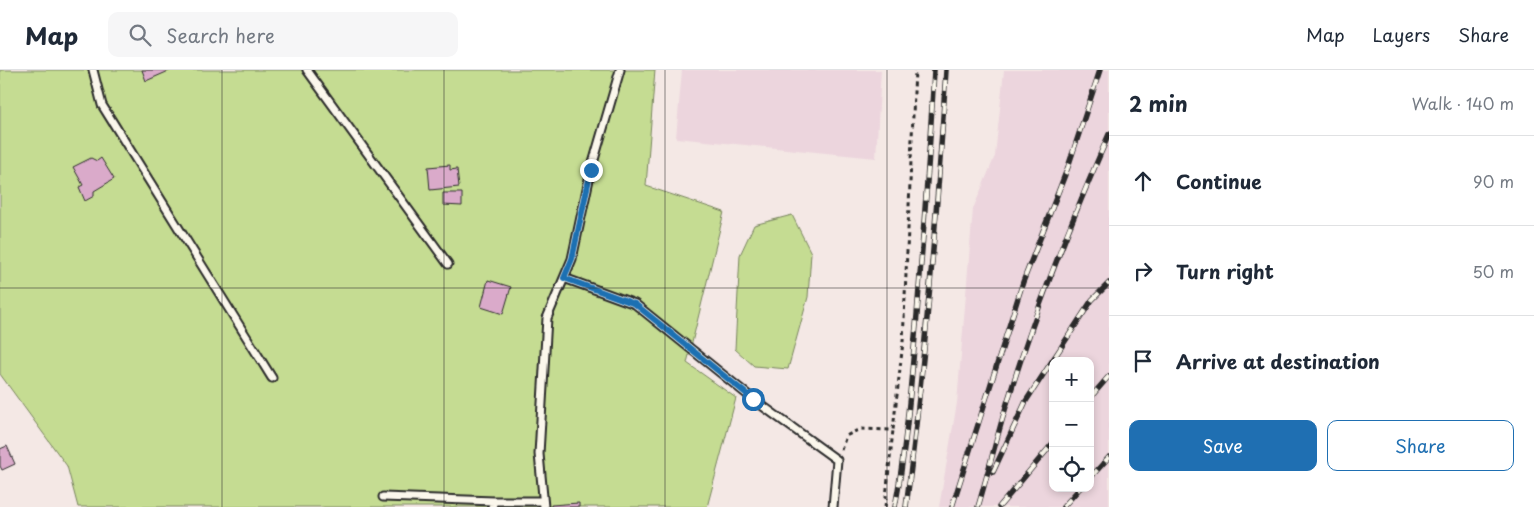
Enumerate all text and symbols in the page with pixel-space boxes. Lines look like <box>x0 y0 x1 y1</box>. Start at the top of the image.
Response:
search box <box>108 12 458 57</box>
text: Map <box>25 17 78 53</box>
icon: search <box>126 21 154 49</box>
text: Search here <box>166 21 275 49</box>
text: Map <box>1306 21 1345 48</box>
text: Layers <box>1373 21 1430 48</box>
text: Share <box>1458 21 1509 48</box>
text: 2 min <box>1129 87 1188 119</box>
text: Walk · 140 m <box>1412 91 1514 115</box>
route end <box>580 159 603 182</box>
icon: ahead <box>1129 167 1157 195</box>
text: Continue <box>1176 167 1262 195</box>
text: 90 m <box>1473 169 1514 193</box>
icon: right <box>1129 257 1157 285</box>
text: Turn right <box>1176 257 1274 285</box>
text: 50 m <box>1473 259 1514 283</box>
icon: arrive <box>1129 347 1157 375</box>
text: Arrive at destination <box>1176 347 1380 375</box>
map controls <box>1049 357 1094 492</box>
button: + <box>1049 357 1094 402</box>
route start <box>742 388 765 411</box>
button: − <box>1049 402 1094 447</box>
button: Save <box>1129 420 1317 471</box>
button: Share <box>1327 420 1514 471</box>
button: locate <box>1049 447 1094 492</box>

